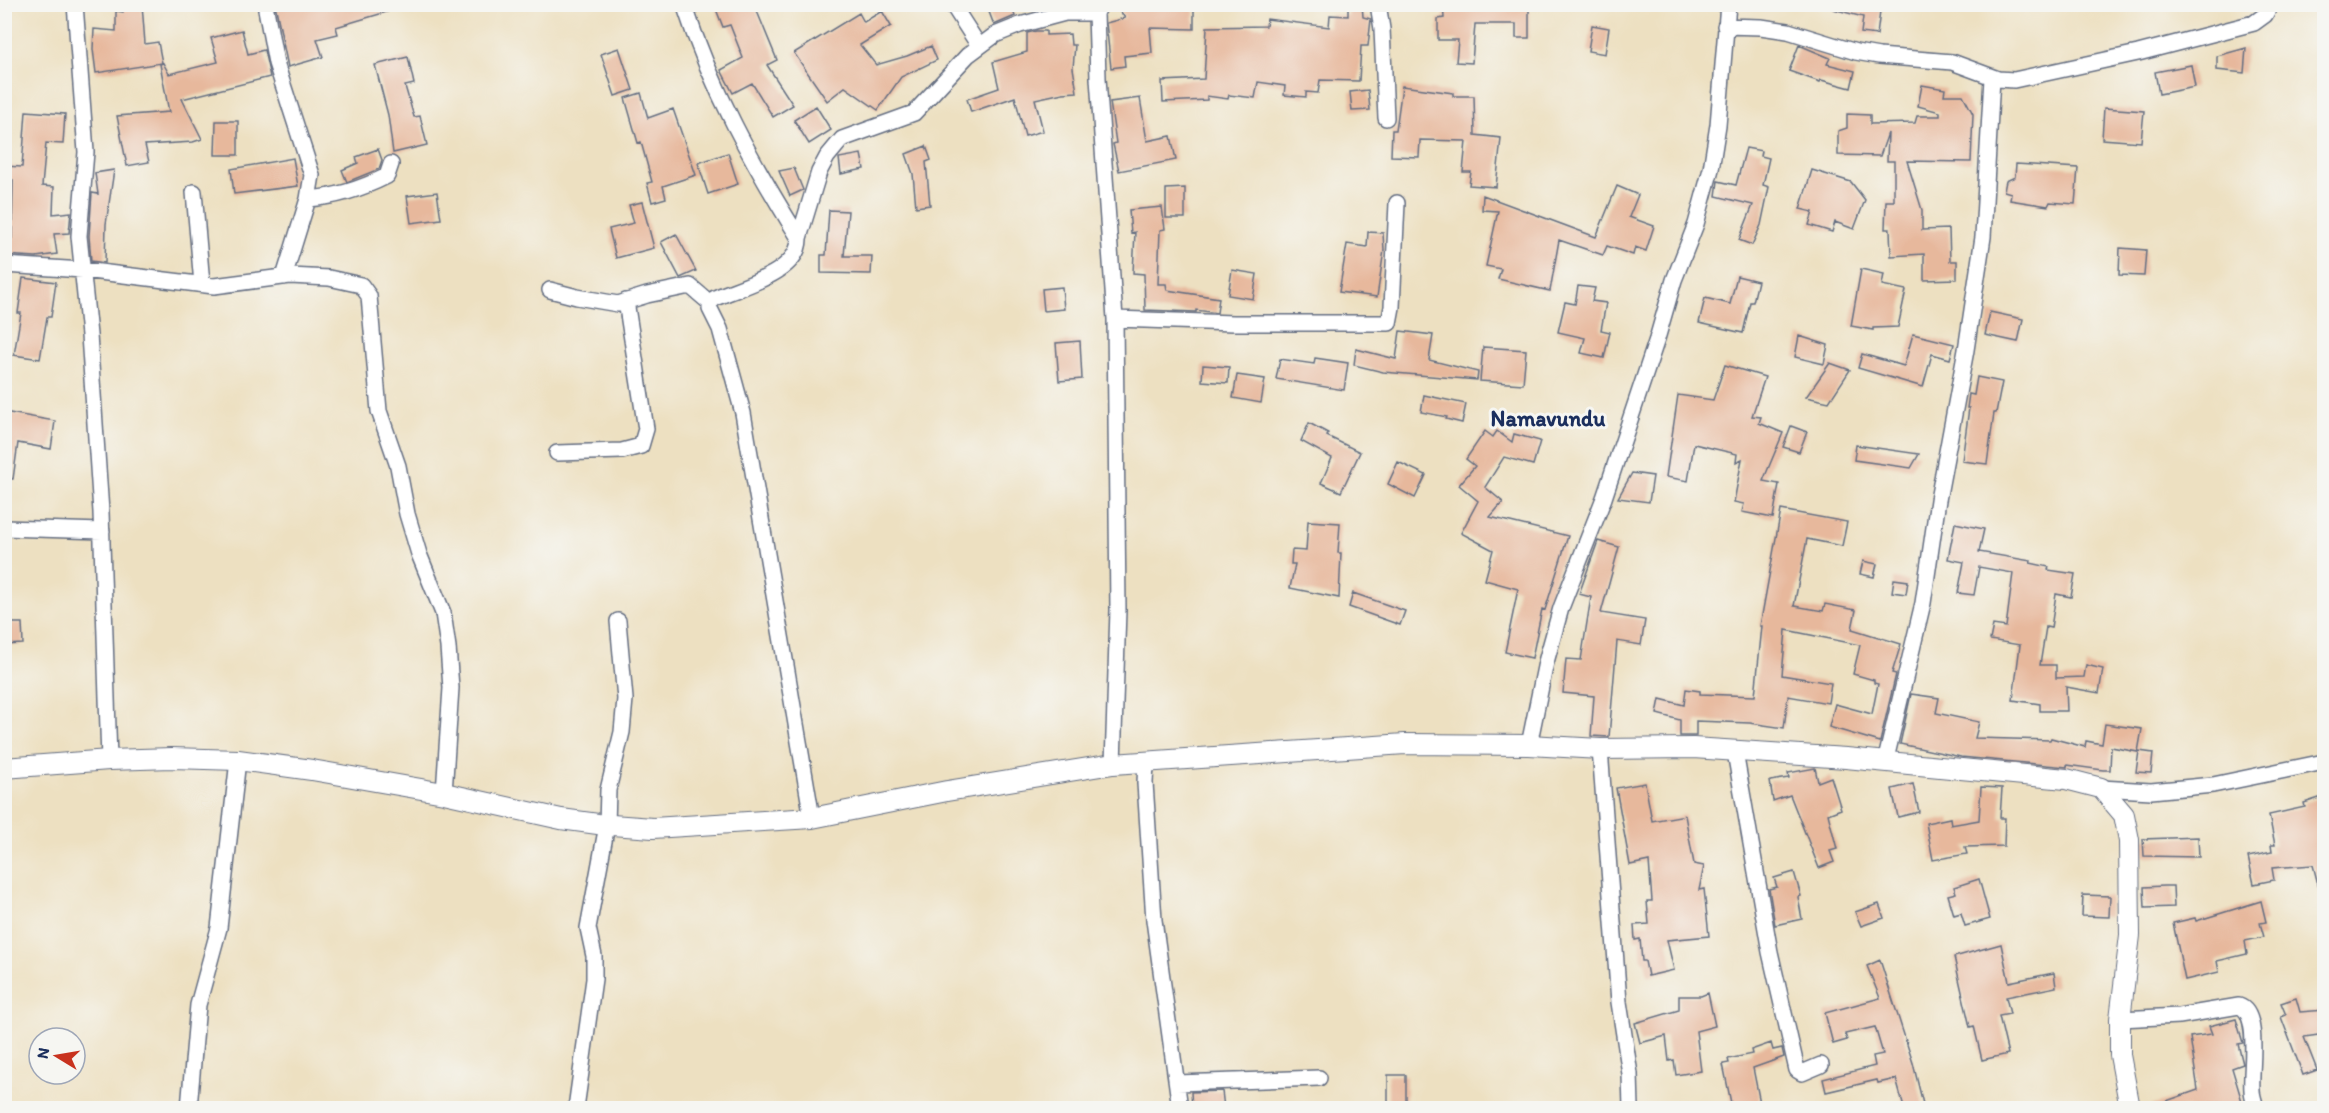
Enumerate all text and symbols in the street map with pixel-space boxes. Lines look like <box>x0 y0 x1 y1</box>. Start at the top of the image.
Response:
district label: Namavundu <box>1491 405 1606 432</box>
north arrow <box>27 1026 87 1086</box>
text: N <box>32 1046 53 1060</box>

